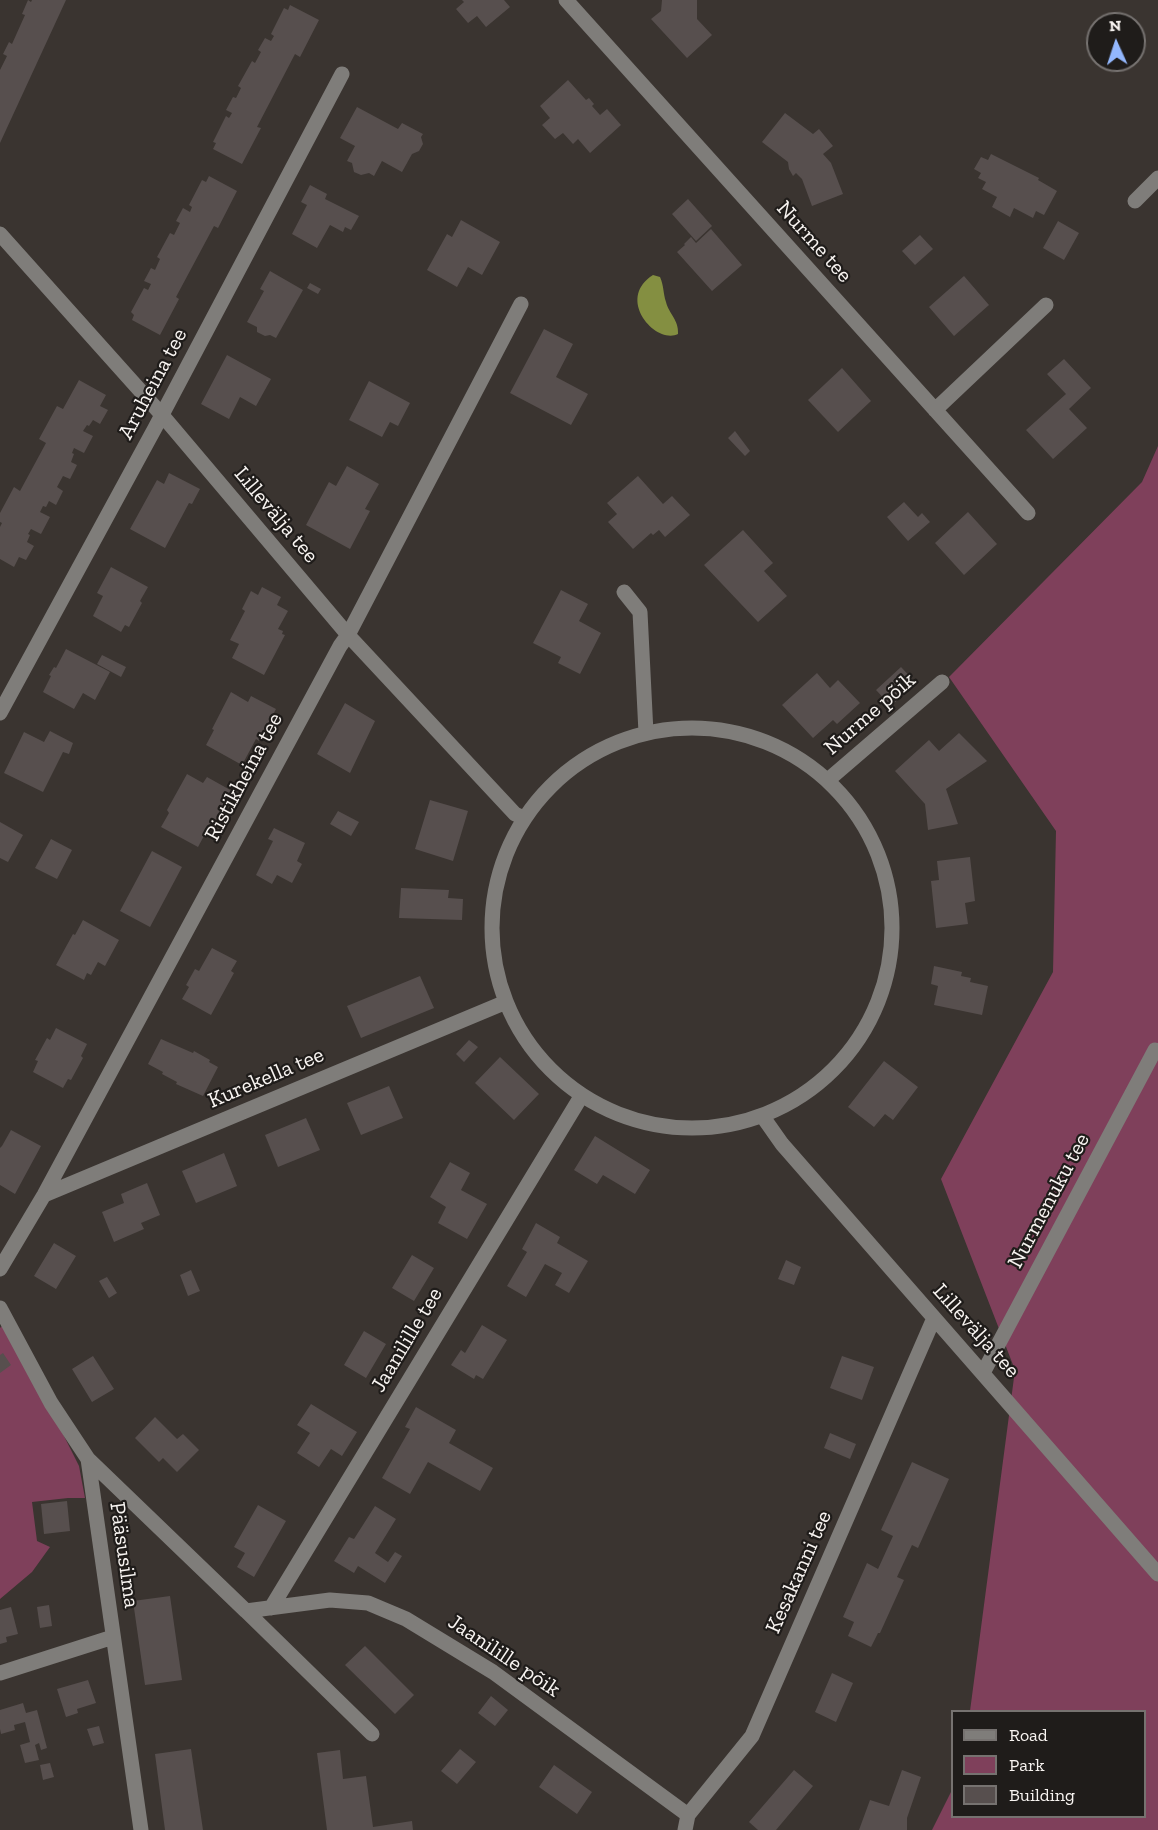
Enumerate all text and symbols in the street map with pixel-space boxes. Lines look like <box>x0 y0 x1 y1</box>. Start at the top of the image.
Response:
north arrow <box>1086 12 1146 72</box>
text: N <box>1109 16 1122 35</box>
street label: Nurme tee <box>771 196 857 288</box>
street label: Aruheina tee <box>113 324 193 444</box>
street label: Lillevälja tee <box>228 462 324 568</box>
street label: Nurme põik <box>819 667 921 761</box>
street label: Ristikheina tee <box>199 709 289 845</box>
street label: Kurekella tee <box>204 1042 328 1114</box>
street label: Nurmenuku tee <box>1002 1129 1096 1273</box>
street label: Lillevälja tee <box>927 1279 1025 1383</box>
street label: Jaanilille tee <box>365 1283 449 1397</box>
street label: Pääsusilma <box>103 1500 145 1610</box>
street label: Kesakanni tee <box>760 1507 838 1637</box>
street label: Jaanilille põik <box>443 1609 565 1703</box>
legend <box>951 1710 1146 1818</box>
text: Road <box>1009 1724 1048 1746</box>
text: Park <box>1009 1754 1045 1776</box>
text: Building <box>1009 1784 1075 1806</box>

